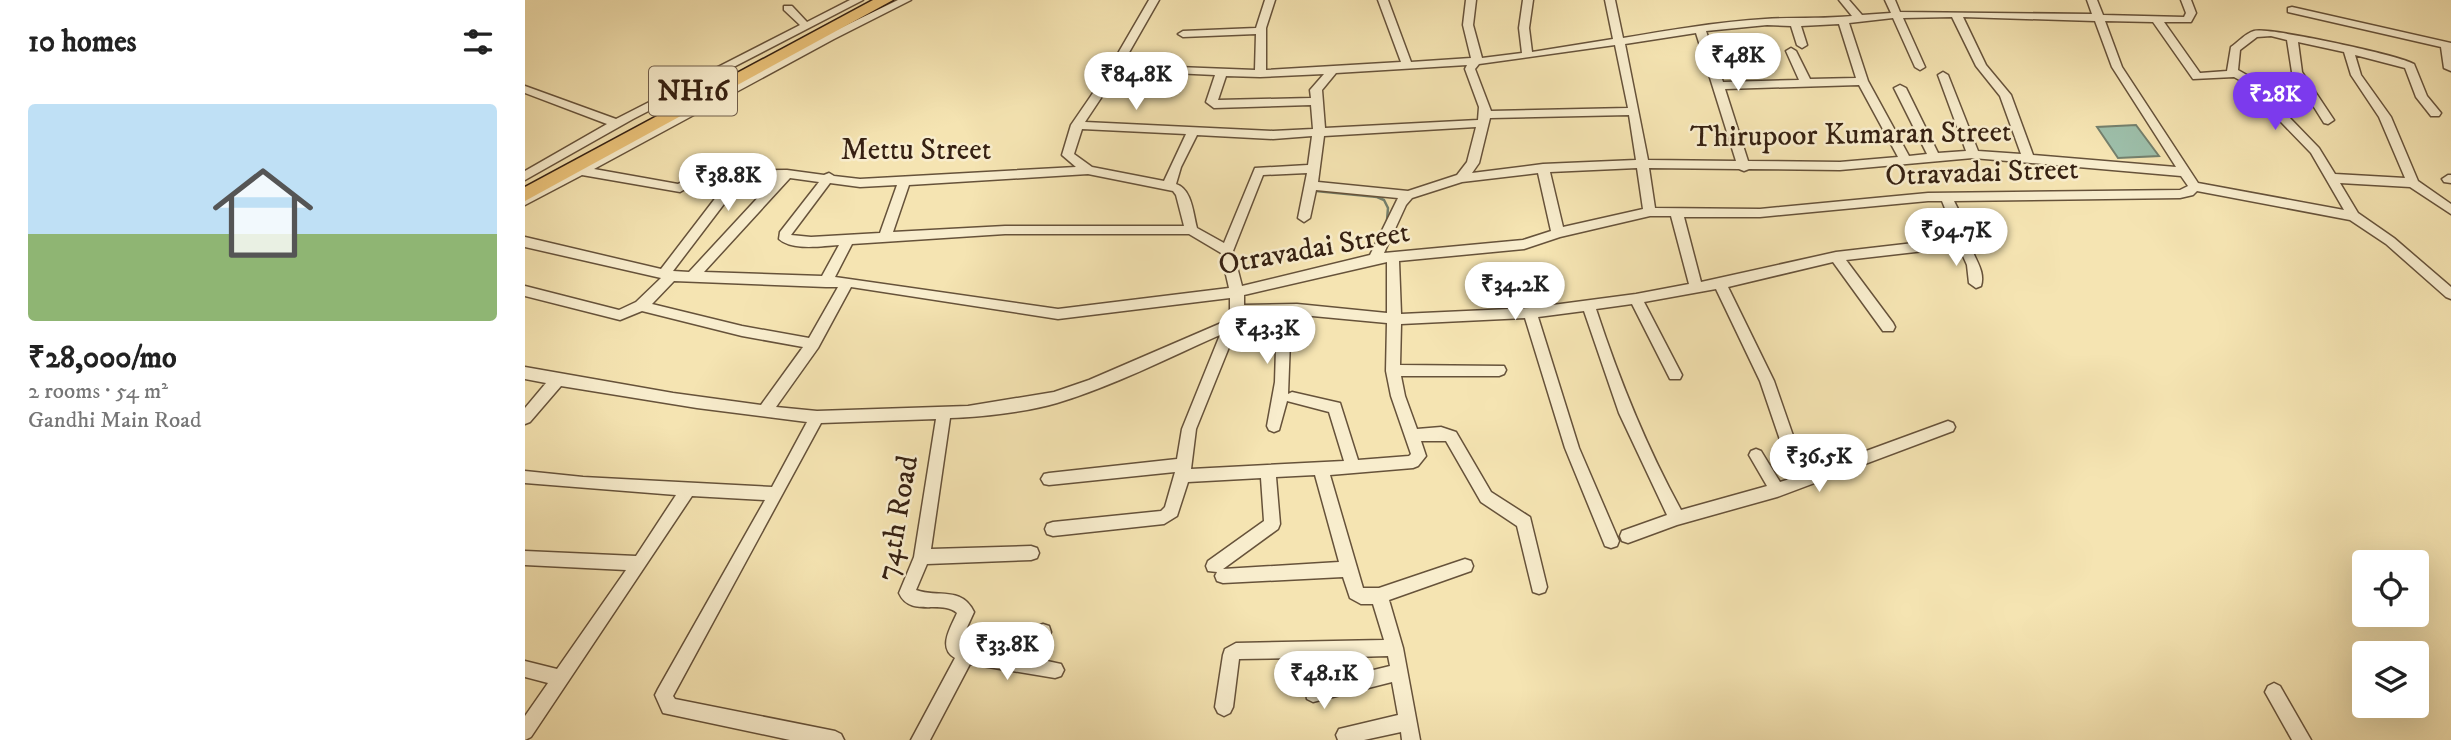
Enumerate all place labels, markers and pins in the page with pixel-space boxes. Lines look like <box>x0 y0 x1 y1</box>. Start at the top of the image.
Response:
pin: ₹48K <box>1697 34 1779 93</box>
pin: ₹84.8K <box>1079 52 1193 112</box>
pin: ₹28K <box>2234 72 2316 132</box>
pin: ₹38.8K <box>671 154 785 213</box>
pin: ₹94.7K <box>1899 208 2013 268</box>
pin: ₹34.2K <box>1458 262 1572 322</box>
pin: ₹43.3K <box>1210 306 1324 366</box>
pin: ₹36.5K <box>1762 434 1876 494</box>
pin: ₹33.8K <box>950 622 1064 682</box>
pin: ₹48.1K <box>1267 652 1381 711</box>

